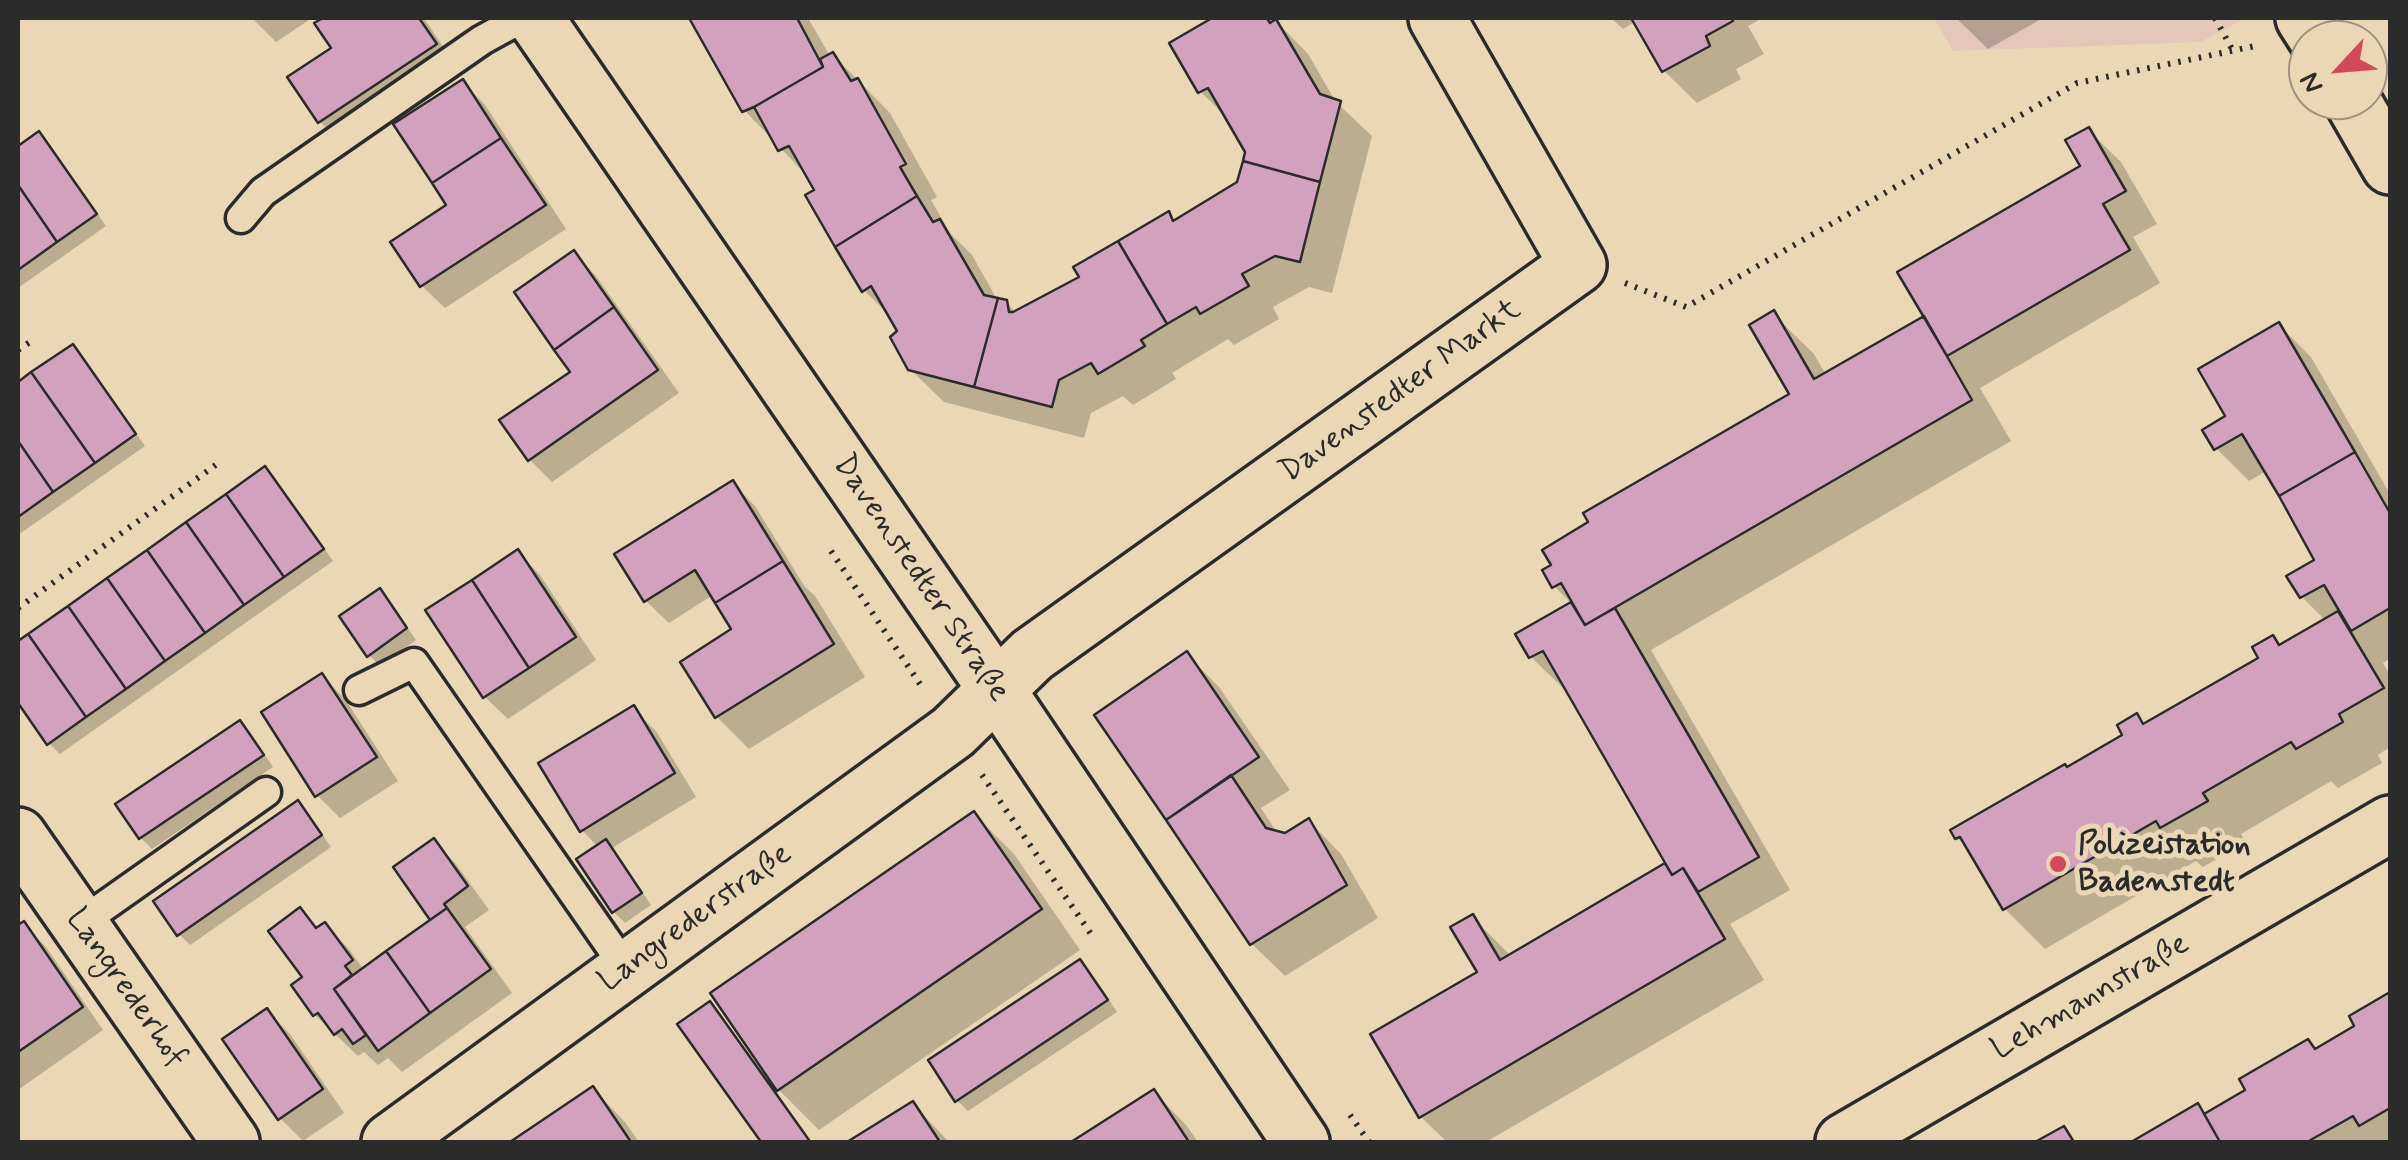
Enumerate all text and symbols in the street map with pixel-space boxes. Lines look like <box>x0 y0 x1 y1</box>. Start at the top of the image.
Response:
north arrow <box>2288 20 2388 120</box>
text: N <box>2292 66 2333 99</box>
street label: Davenstedter Markt <box>1273 292 1529 492</box>
street label: Davenstedter Straße <box>823 448 1017 710</box>
place label: Polizeistation Badenstedt <box>2078 827 2251 902</box>
street label: Langrederstraße <box>592 836 800 1002</box>
marker: Polizeistation Badenstedt <box>2047 853 2069 875</box>
street label: Langrederhof <box>56 902 194 1076</box>
street label: Lehmannstraße <box>1985 926 2197 1070</box>

